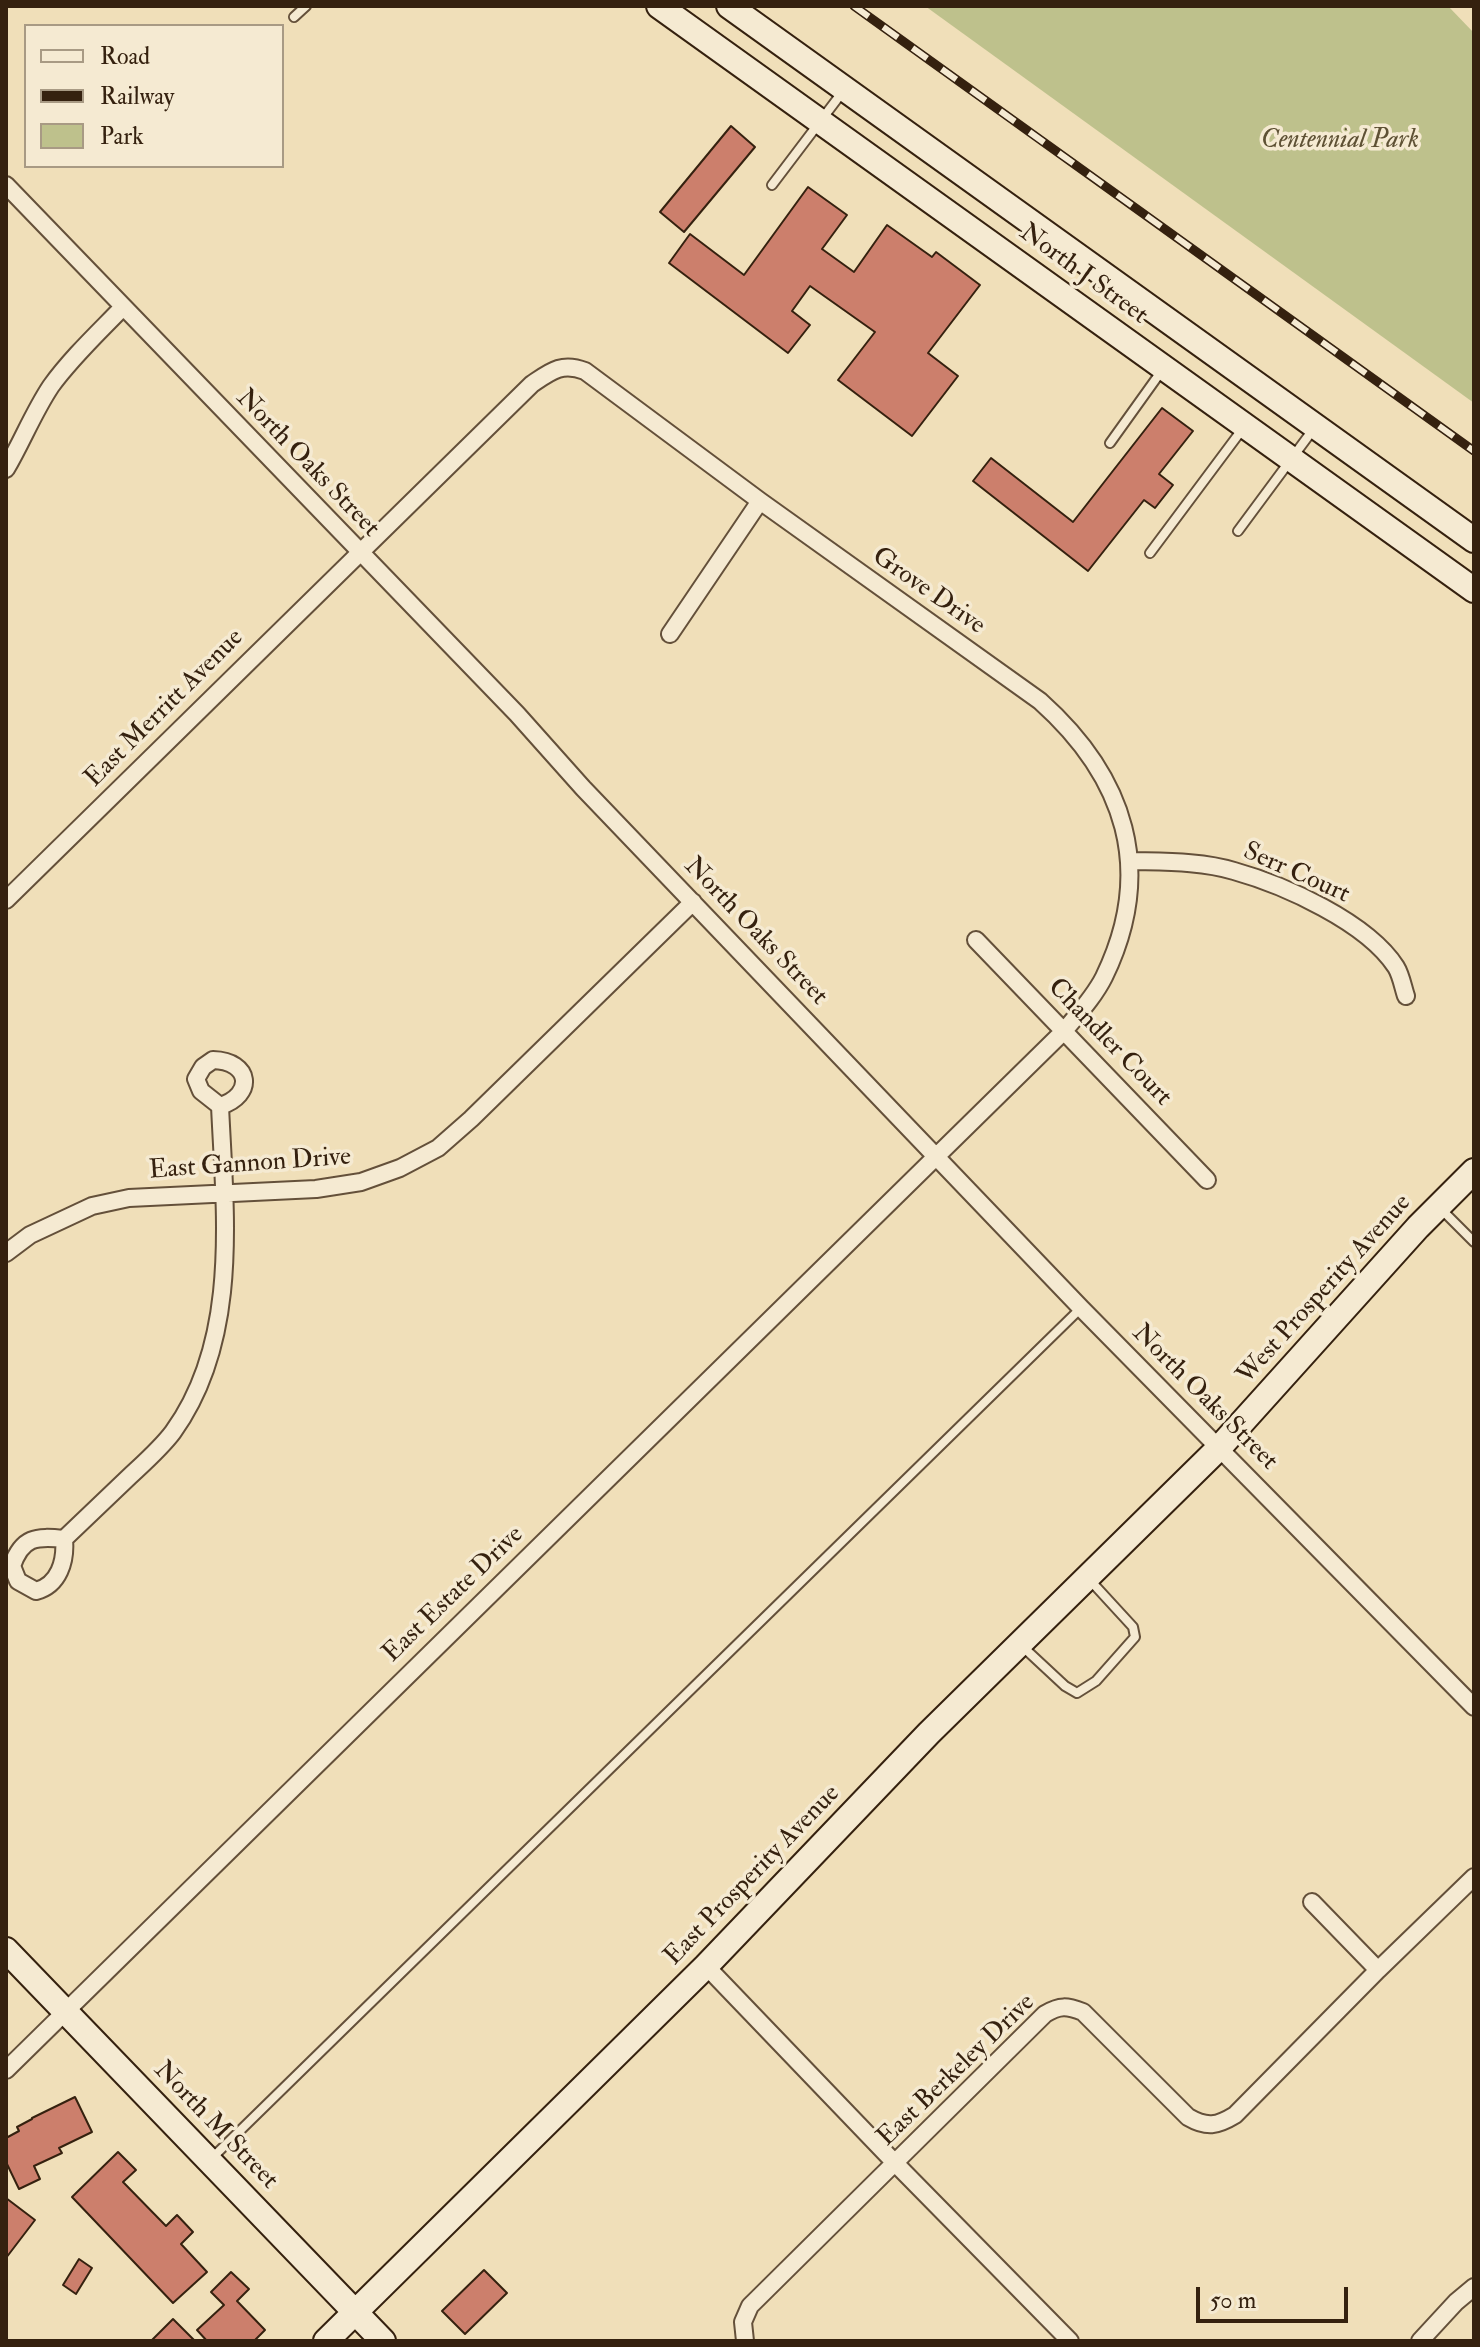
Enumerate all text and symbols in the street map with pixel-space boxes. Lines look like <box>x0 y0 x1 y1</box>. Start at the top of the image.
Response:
legend <box>24 24 284 168</box>
text: Road <box>100 41 150 72</box>
text: Railway <box>100 81 174 112</box>
text: Park <box>100 121 144 152</box>
park label: Centennial Park <box>1261 125 1419 157</box>
street label: North J Street <box>1013 218 1153 332</box>
street label: North Oaks Street <box>229 384 385 544</box>
street label: Grove Drive <box>866 542 990 642</box>
street label: East Merritt Avenue <box>79 623 251 795</box>
street label: Serr Court <box>1238 837 1354 911</box>
street label: North Oaks Street <box>677 852 833 1012</box>
street label: Chandler Court <box>1040 973 1178 1113</box>
street label: East Gannon Drive <box>148 1142 352 1188</box>
street label: West Prosperity Avenue <box>1231 1189 1419 1391</box>
street label: North Oaks Street <box>1125 1319 1283 1477</box>
street label: East Estate Drive <box>377 1520 531 1670</box>
street label: East Prosperity Avenue <box>659 1779 847 1973</box>
street label: East Berkeley Drive <box>872 1988 1042 2154</box>
street label: North M Street <box>146 2056 284 2196</box>
scale bar <box>1200 2271 1352 2321</box>
text: 50 m <box>1210 2285 1256 2316</box>

